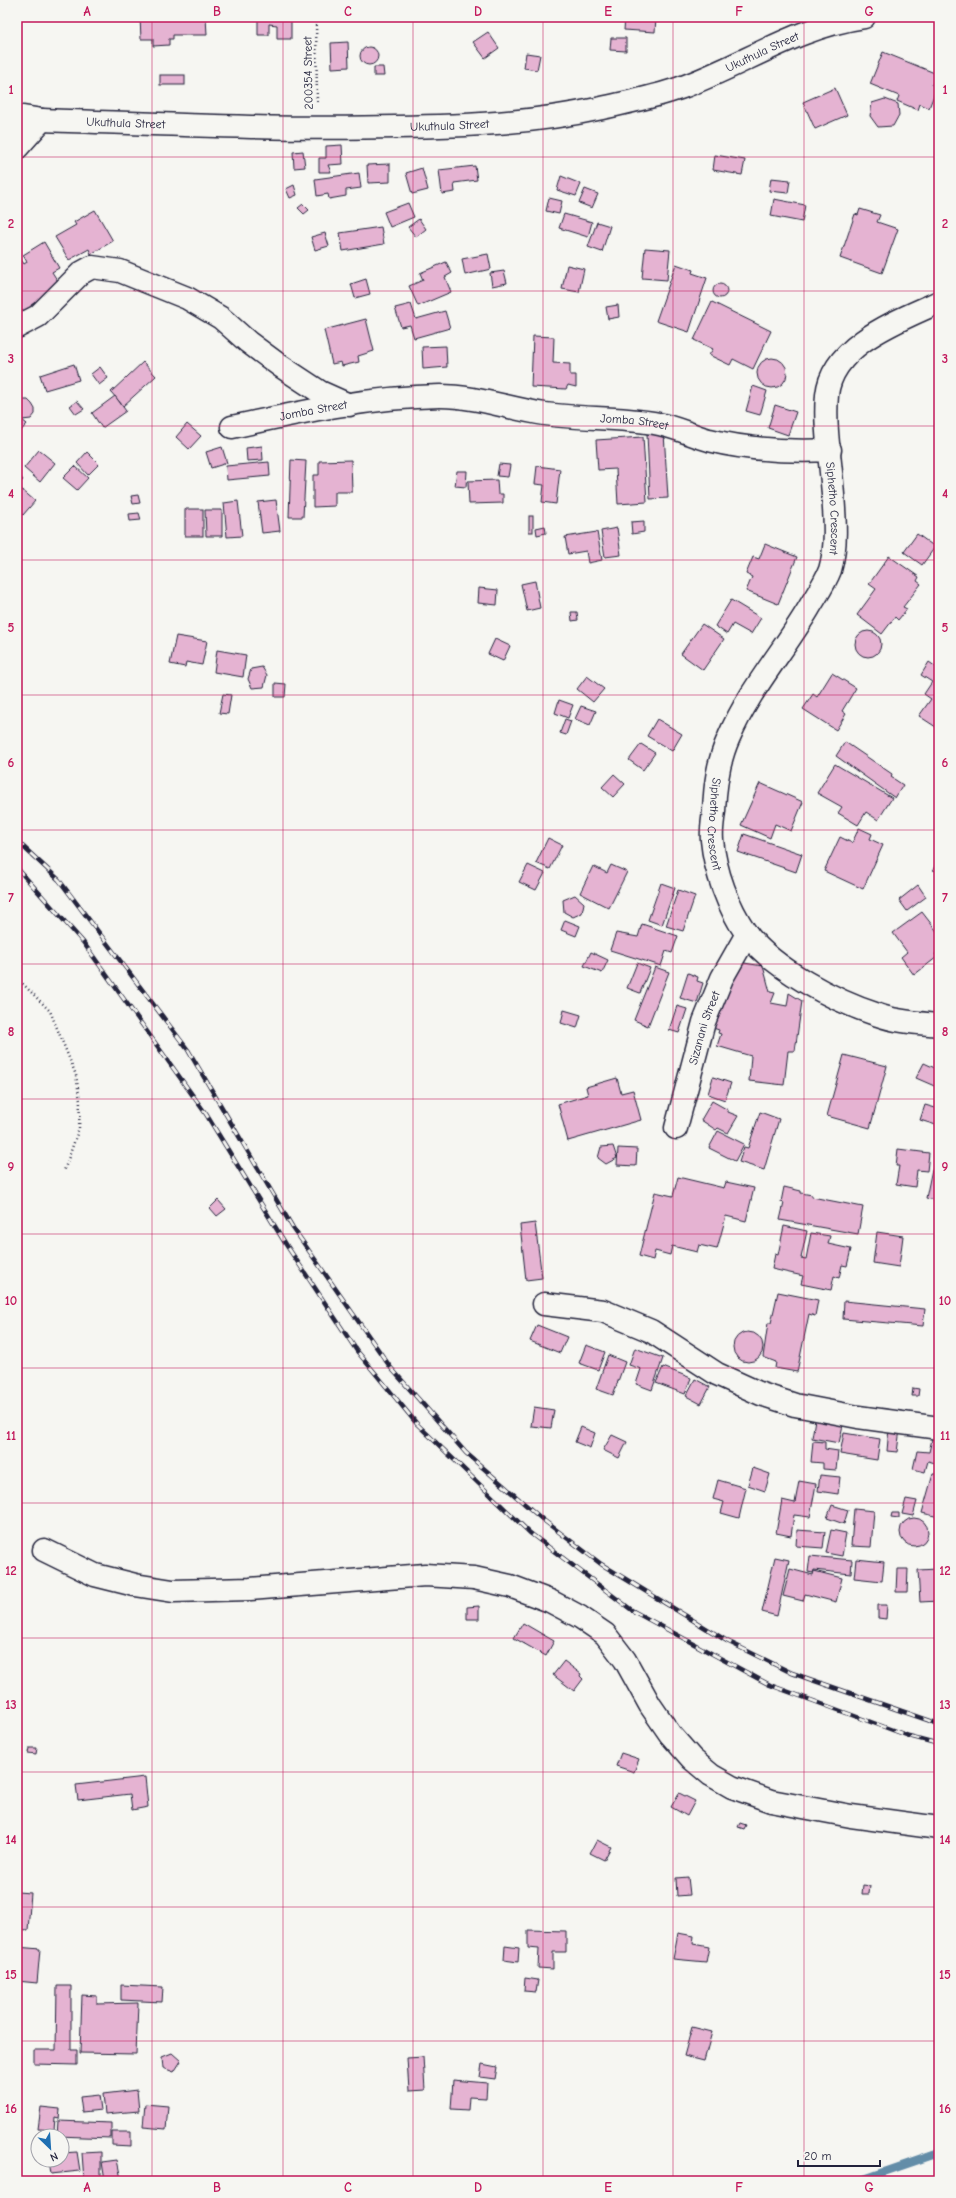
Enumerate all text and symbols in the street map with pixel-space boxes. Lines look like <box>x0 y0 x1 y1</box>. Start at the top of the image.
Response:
text: A <box>83 4 91 19</box>
text: B <box>213 4 221 19</box>
text: C <box>344 4 352 19</box>
text: D <box>474 4 482 19</box>
text: E <box>604 4 612 19</box>
text: F <box>735 4 743 19</box>
text: G <box>864 4 874 19</box>
street label: Ukuthula Street <box>723 29 801 75</box>
street label: 200354 Street <box>300 36 316 110</box>
text: 1 <box>8 82 14 97</box>
text: 1 <box>942 82 948 97</box>
street label: Ukuthula Street <box>86 115 166 131</box>
street label: Ukuthula Street <box>410 117 490 134</box>
text: 2 <box>8 216 14 231</box>
text: 2 <box>942 216 948 231</box>
text: 3 <box>8 351 14 366</box>
text: 3 <box>942 351 948 366</box>
street label: Jomba Street <box>278 397 349 424</box>
street label: Jomba Street <box>600 411 671 433</box>
street label: Siphetho Crescent <box>823 461 842 556</box>
text: 4 <box>8 486 14 501</box>
text: 4 <box>942 486 948 501</box>
text: 5 <box>8 620 15 635</box>
text: 5 <box>942 620 949 635</box>
text: 6 <box>8 755 15 770</box>
text: 6 <box>942 755 949 770</box>
street label: Siphetho Crescent <box>705 777 725 873</box>
text: 7 <box>8 890 14 905</box>
text: 7 <box>942 890 948 905</box>
street label: Sizanani Street <box>686 988 723 1066</box>
text: 8 <box>8 1024 14 1039</box>
text: 8 <box>942 1024 948 1039</box>
text: 9 <box>8 1159 15 1174</box>
text: 9 <box>942 1159 949 1174</box>
text: 10 <box>5 1293 17 1308</box>
text: 10 <box>939 1293 951 1308</box>
text: 11 <box>6 1428 16 1443</box>
text: 11 <box>940 1428 950 1443</box>
text: 12 <box>5 1563 17 1578</box>
text: 12 <box>939 1563 951 1578</box>
text: 13 <box>5 1697 17 1712</box>
text: 13 <box>939 1697 951 1712</box>
text: 14 <box>5 1832 17 1847</box>
text: 14 <box>939 1832 951 1847</box>
text: 15 <box>5 1967 17 1982</box>
text: 15 <box>939 1967 951 1982</box>
text: 16 <box>5 2101 17 2116</box>
text: 16 <box>939 2101 951 2116</box>
north arrow <box>30 2128 70 2168</box>
scale bar <box>798 2142 880 2168</box>
text: N <box>48 2149 60 2164</box>
text: 20 m <box>804 2149 832 2163</box>
text: A <box>83 2180 91 2195</box>
text: B <box>213 2180 221 2195</box>
text: C <box>344 2180 352 2195</box>
text: D <box>474 2180 482 2195</box>
text: E <box>604 2180 612 2195</box>
text: F <box>735 2180 743 2195</box>
text: G <box>864 2180 874 2195</box>

